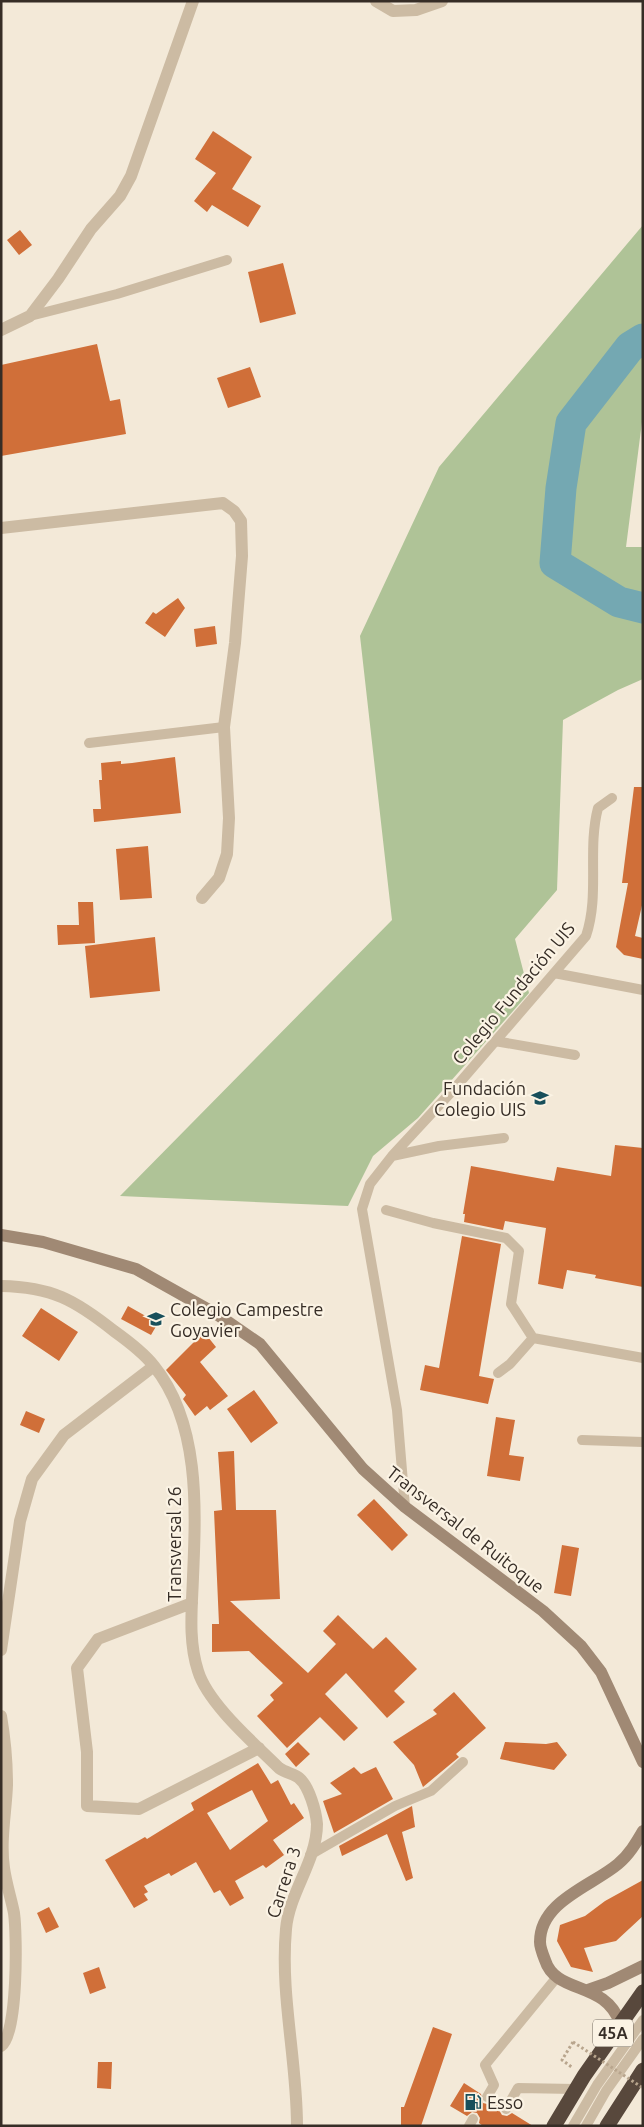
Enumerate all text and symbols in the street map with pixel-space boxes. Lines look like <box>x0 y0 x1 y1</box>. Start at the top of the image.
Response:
street label: Colegio Fundación UIS <box>448 918 578 1068</box>
place label: Fundación Colegio UIS <box>434 1078 526 1119</box>
school or university icon: Fundación Colegio UIS <box>530 1088 550 1108</box>
place label: Colegio Campestre Goyavier <box>170 1299 324 1340</box>
school or university icon: Colegio Campestre Goyavier <box>146 1309 166 1329</box>
street label: Transversal de Ruitoque <box>384 1461 548 1597</box>
street label: Transversal 26 <box>164 1486 184 1602</box>
street label: Carrera 3 <box>262 1844 304 1920</box>
road number: 45A <box>593 2020 633 2046</box>
fuel station icon: Esso <box>463 2092 483 2112</box>
place label: Esso <box>487 2092 523 2112</box>

